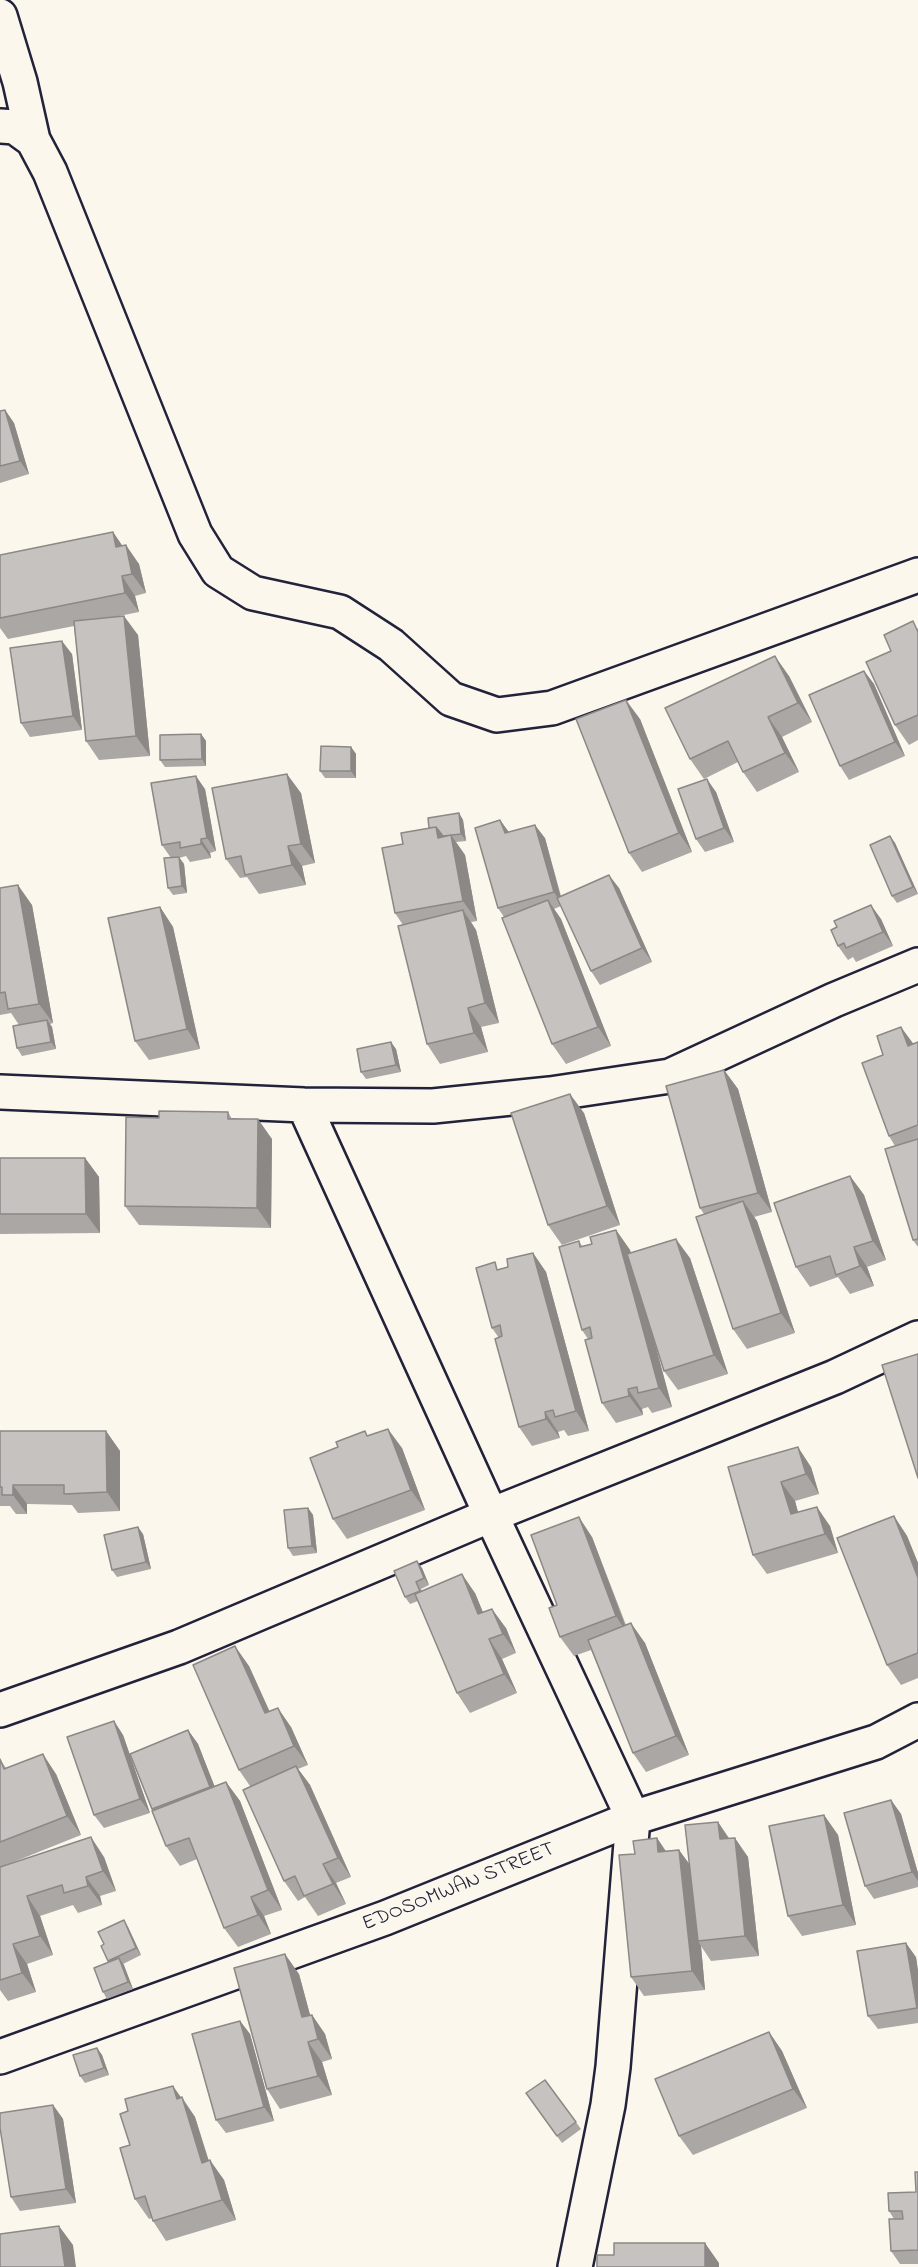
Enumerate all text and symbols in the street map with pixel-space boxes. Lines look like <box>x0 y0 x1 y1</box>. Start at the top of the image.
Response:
street label: EDOSOMWAN STREET <box>359 1838 559 1938</box>

